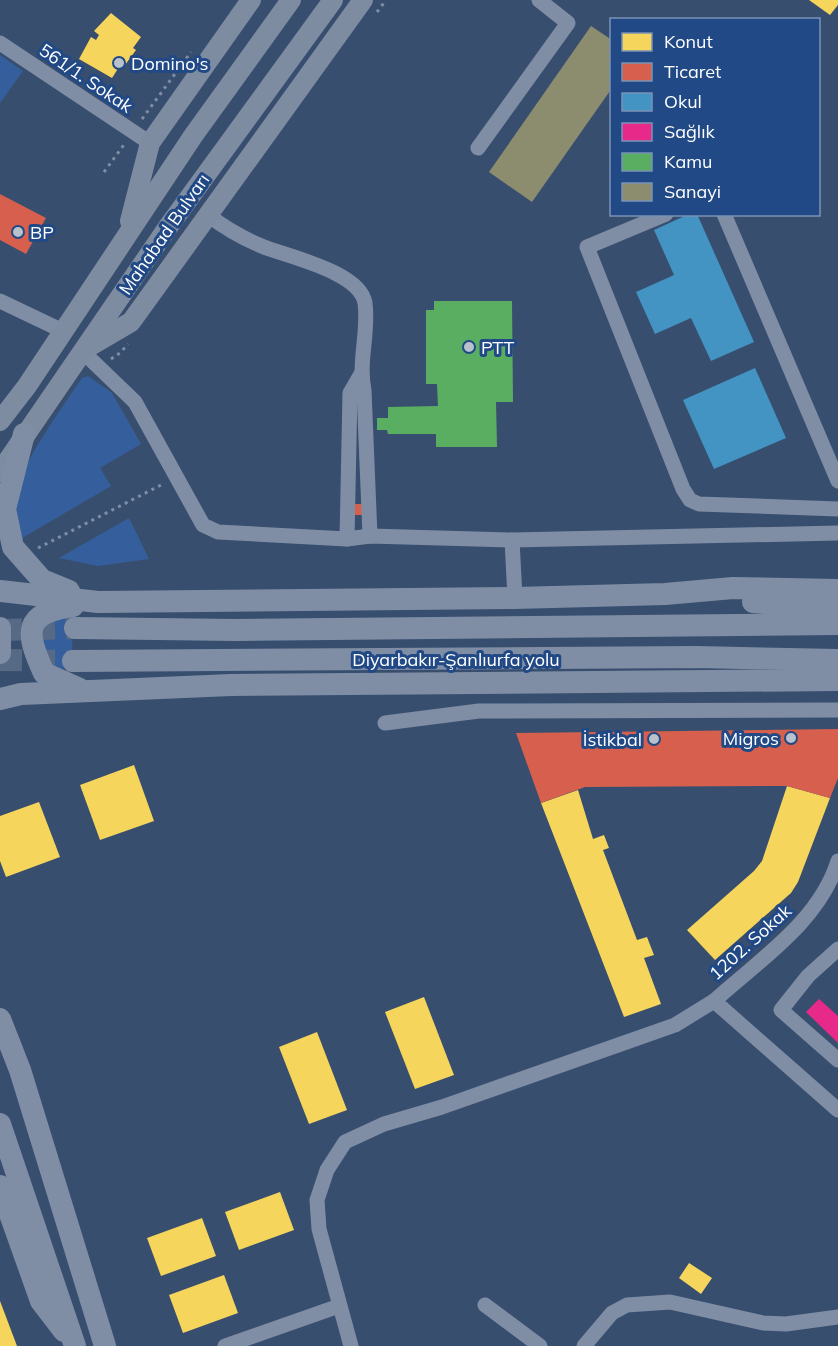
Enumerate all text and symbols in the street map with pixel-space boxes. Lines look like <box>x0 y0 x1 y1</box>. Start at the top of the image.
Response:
legend <box>610 18 820 216</box>
text: Konut <box>664 30 713 53</box>
street label: 561/1. Sokak <box>35 38 138 118</box>
place label: Domino's <box>131 52 209 75</box>
marker: Domino's <box>112 56 126 70</box>
text: Ticaret <box>664 60 721 83</box>
text: Okul <box>664 90 702 113</box>
text: Sağlık <box>664 120 715 143</box>
text: Kamu <box>664 150 712 173</box>
street label: Mahabad Bulvarı <box>114 169 214 299</box>
text: Sanayi <box>664 180 721 203</box>
place label: BP <box>30 221 54 244</box>
marker: BP <box>11 225 25 239</box>
place label: PTT <box>481 336 514 359</box>
marker: PTT <box>462 340 476 354</box>
street label: Diyarbakır-Şanlıurfa yolu <box>352 648 560 671</box>
place label: Migros <box>723 727 779 750</box>
place label: İstikbal <box>583 728 642 751</box>
marker: Migros <box>784 731 798 745</box>
marker: İstikbal <box>647 732 661 746</box>
street label: 1202. Sokak <box>704 899 796 985</box>

